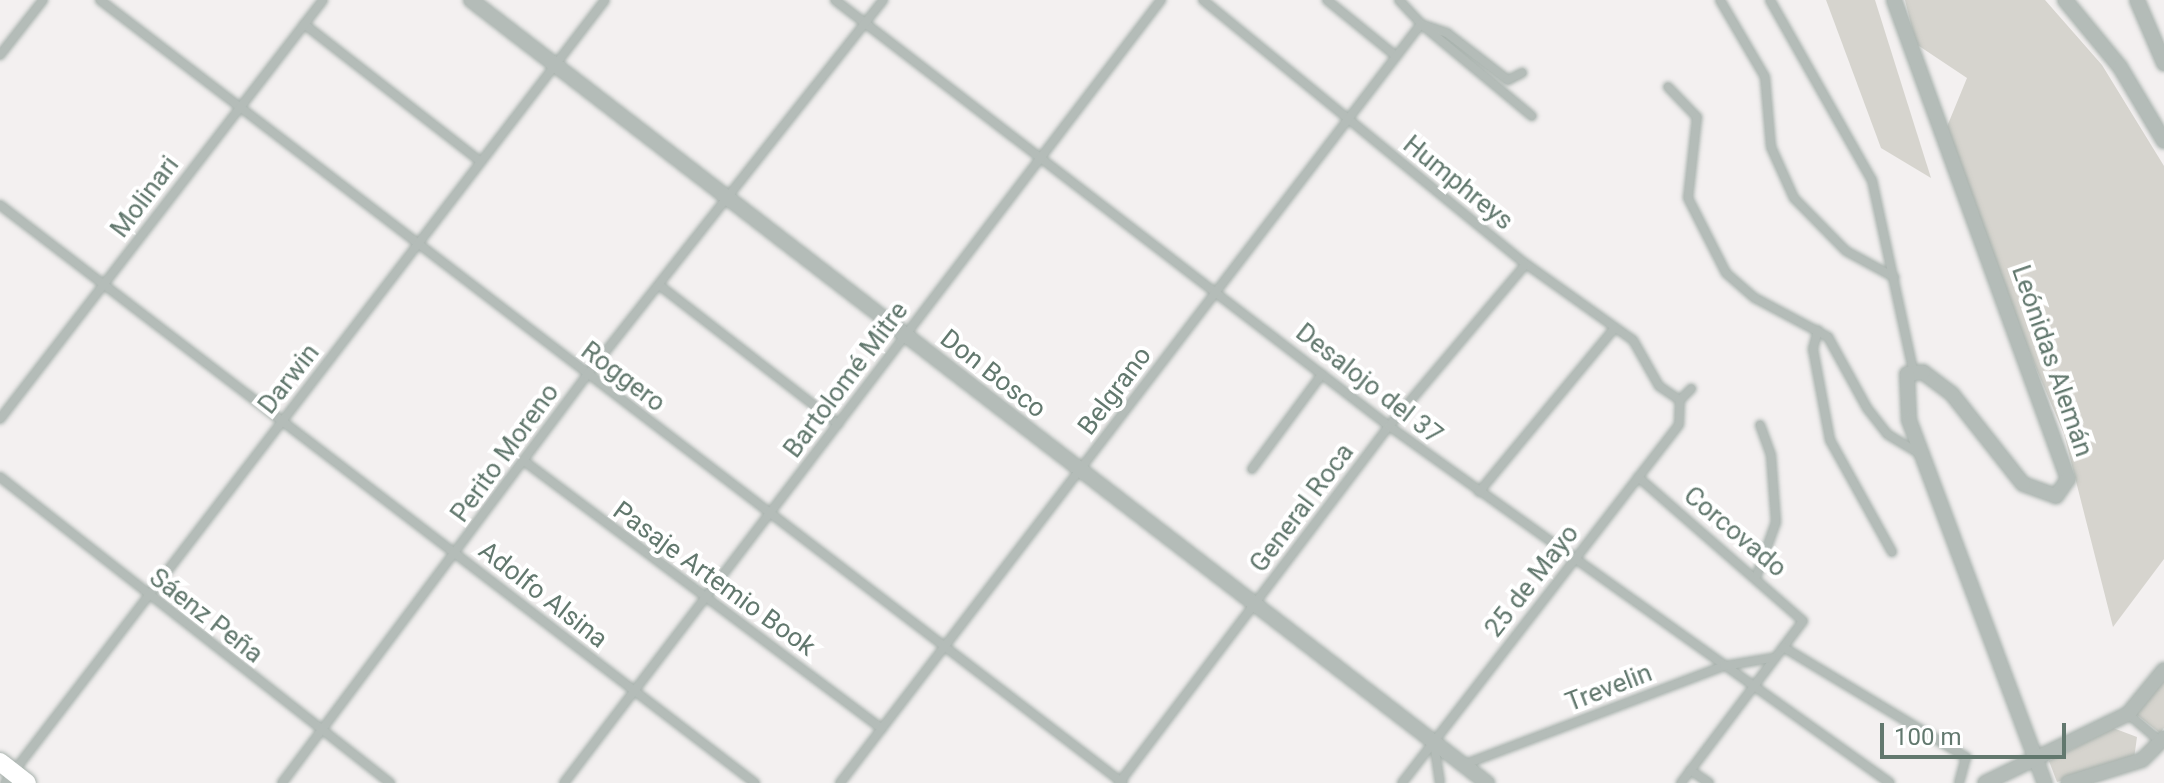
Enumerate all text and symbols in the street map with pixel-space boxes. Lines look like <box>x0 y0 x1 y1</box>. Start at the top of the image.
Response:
street label: Humphreys <box>1397 129 1519 237</box>
street label: Molinari <box>104 150 186 244</box>
street label: Leónidas Alemán <box>2005 261 2099 461</box>
street label: Bartolomé Mitre <box>777 296 915 464</box>
street label: Desalojo del 37 <box>1289 317 1449 451</box>
street label: Don Bosco <box>934 323 1052 425</box>
street label: Roggero <box>575 335 671 419</box>
street label: Darwin <box>252 338 326 420</box>
street label: Belgrano <box>1072 341 1158 441</box>
street label: Perito Moreno <box>444 378 566 528</box>
street label: General Roca <box>1243 437 1361 579</box>
street label: Corcovado <box>1677 480 1793 584</box>
street label: Pasaje Artemio Book <box>607 495 821 663</box>
street label: 25 de Mayo <box>1478 519 1586 643</box>
street label: Adolfo Alsina <box>472 535 614 655</box>
street label: Sáenz Peña <box>143 562 269 670</box>
street label: Trevelin <box>1561 657 1657 719</box>
scale bar <box>1884 707 2070 757</box>
text: 100 m <box>1894 723 1961 751</box>

